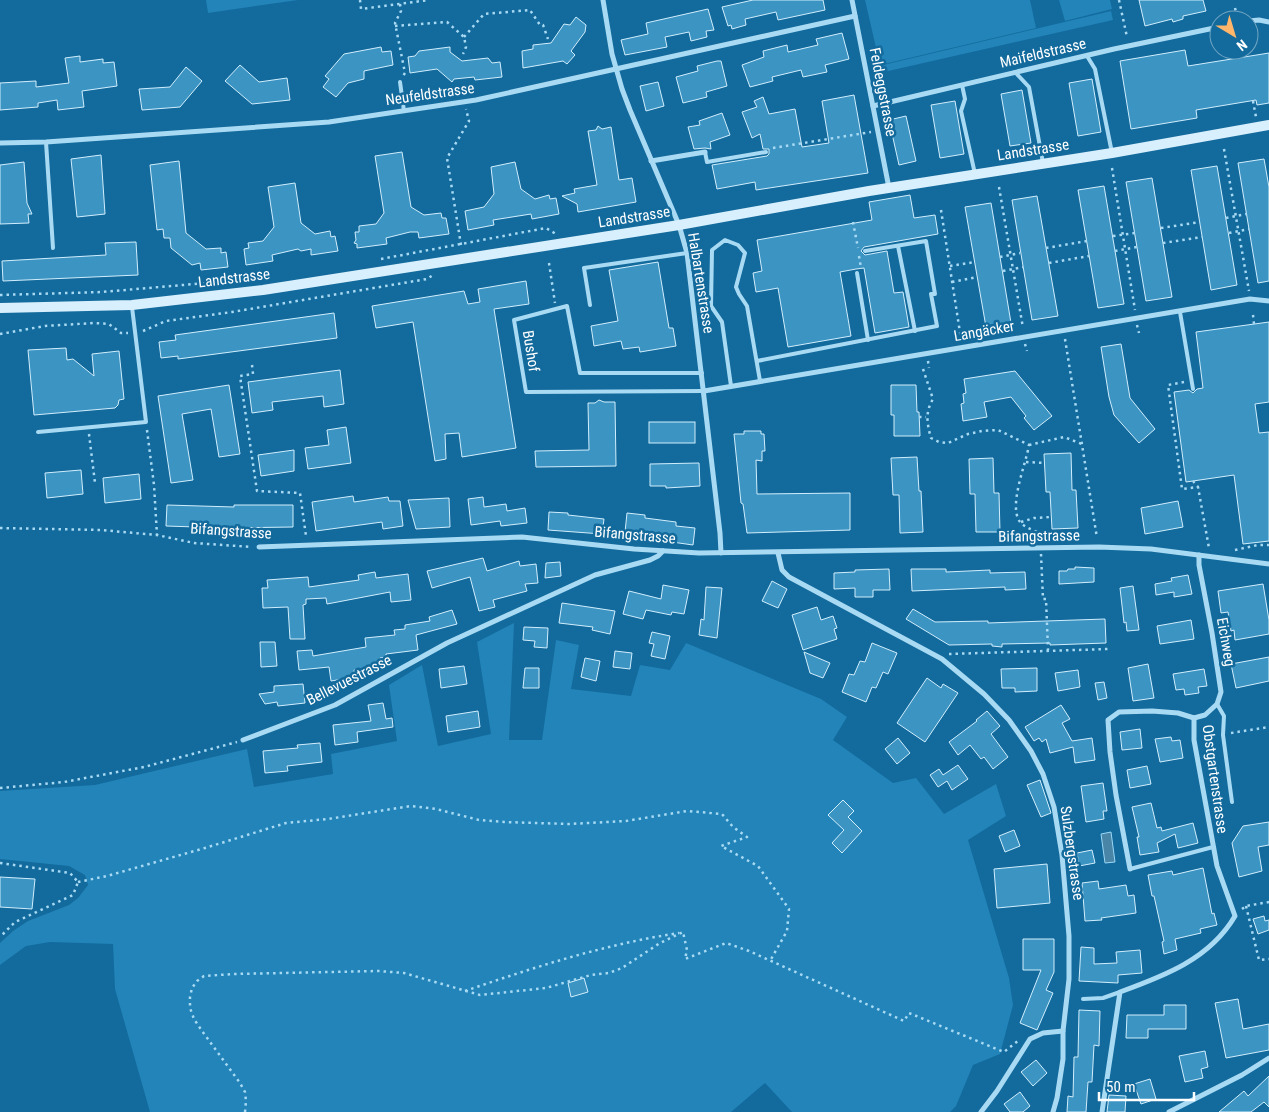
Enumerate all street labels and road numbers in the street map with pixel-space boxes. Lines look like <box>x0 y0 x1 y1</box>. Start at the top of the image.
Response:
street label: Maifeldstrasse <box>998 34 1088 72</box>
street label: Feldeggstrasse <box>866 46 900 138</box>
street label: Neufeldstrasse <box>384 79 476 109</box>
street label: Landstrasse <box>996 135 1070 165</box>
street label: Landstrasse <box>597 202 671 232</box>
street label: Halbartenstrasse <box>684 231 718 335</box>
street label: Landstrasse <box>197 265 271 291</box>
street label: Langäcker <box>952 317 1016 345</box>
street label: Bushof <box>519 329 543 373</box>
street label: Bifangstrasse <box>190 519 272 543</box>
street label: Bifangstrasse <box>594 522 676 548</box>
street label: Bifangstrasse <box>998 526 1080 546</box>
street label: Eichweg <box>1213 616 1239 668</box>
street label: Bellevuestrasse <box>303 651 395 709</box>
street label: Obstgartenstrasse <box>1198 724 1232 834</box>
street label: Sulzbergstrasse <box>1056 805 1088 901</box>

